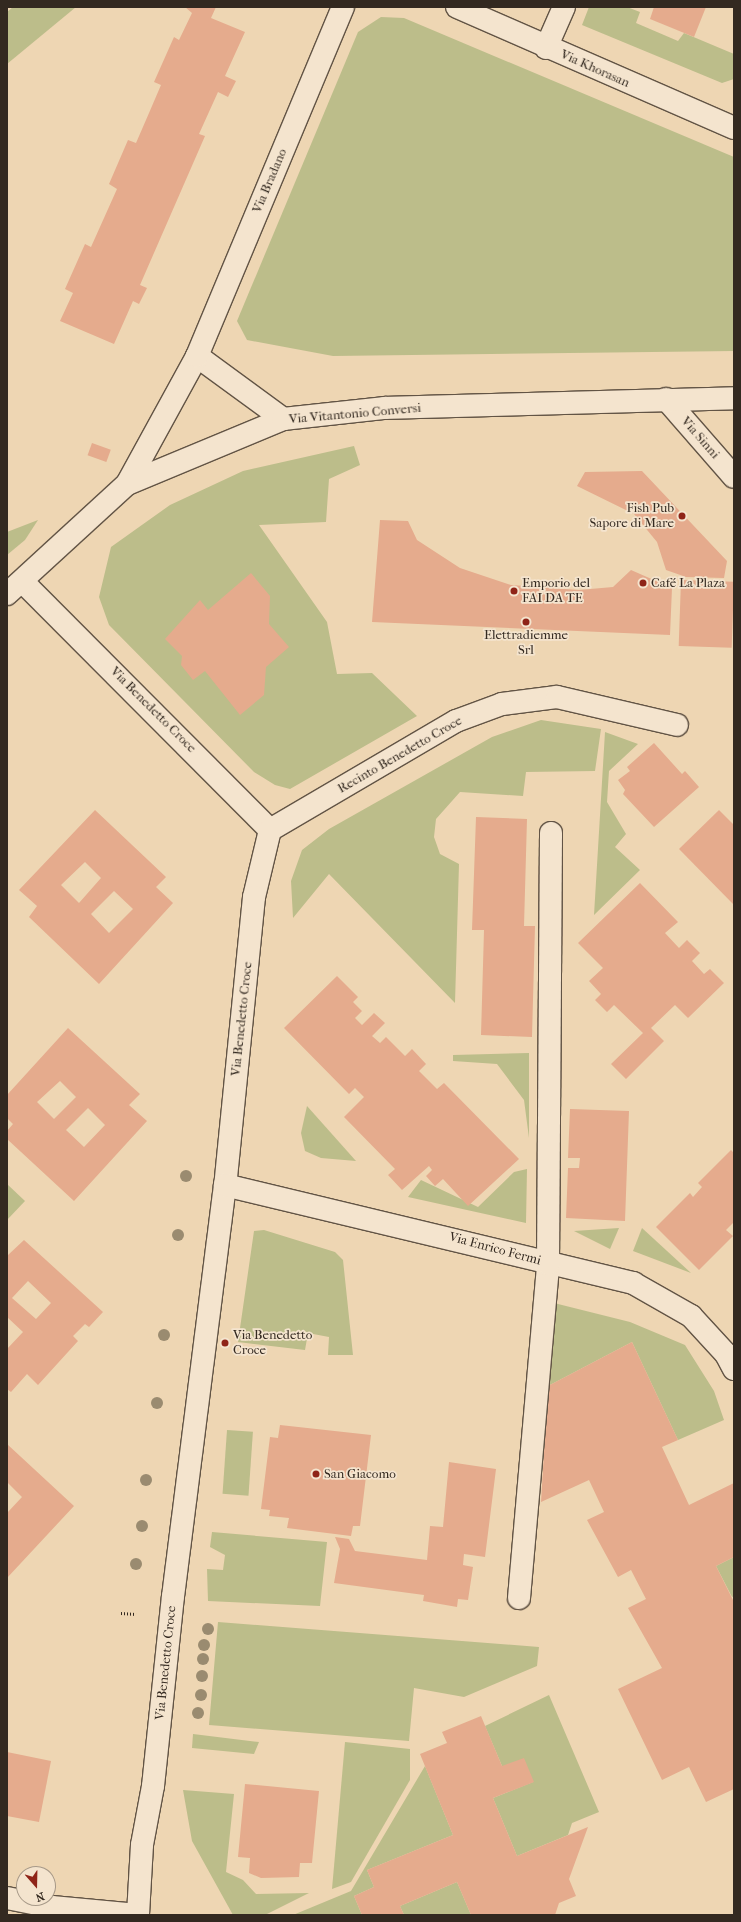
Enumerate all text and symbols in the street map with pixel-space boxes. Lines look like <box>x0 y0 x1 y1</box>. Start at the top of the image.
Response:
street label: Via Khorasan <box>558 47 632 91</box>
street label: Via Bradano <box>249 147 291 215</box>
street label: Via Vitantonio Conversi <box>288 400 422 428</box>
street label: Via Sinni <box>678 414 722 462</box>
place label: Fish Pub Sapore di Mare <box>590 501 674 532</box>
marker: Fish Pub Sapore di Mare <box>677 511 687 521</box>
place label: Café La Plaza <box>651 575 725 591</box>
place label: Emporio del FAI DA TE <box>522 576 590 607</box>
marker: Café La Plaza <box>638 578 648 588</box>
marker: Emporio del FAI DA TE <box>509 586 519 596</box>
marker: Elettradiemme Srl <box>521 617 531 627</box>
place label: Elettradiemme Srl <box>484 628 568 659</box>
street label: Via Benedetto Croce <box>107 664 199 756</box>
street label: Recinto Benedetto Croce <box>335 713 465 797</box>
street label: Via Benedetto Croce <box>228 961 256 1077</box>
street label: Via Enrico Fermi <box>447 1229 543 1269</box>
place label: Via Benedetto Croce <box>233 1328 312 1359</box>
marker: Via Benedetto Croce <box>220 1338 230 1348</box>
place label: San Giacomo <box>324 1466 396 1482</box>
marker: San Giacomo <box>311 1469 321 1479</box>
street label: Via Benedetto Croce <box>152 1605 180 1721</box>
north arrow <box>16 1866 56 1906</box>
text: N <box>34 1889 46 1904</box>

